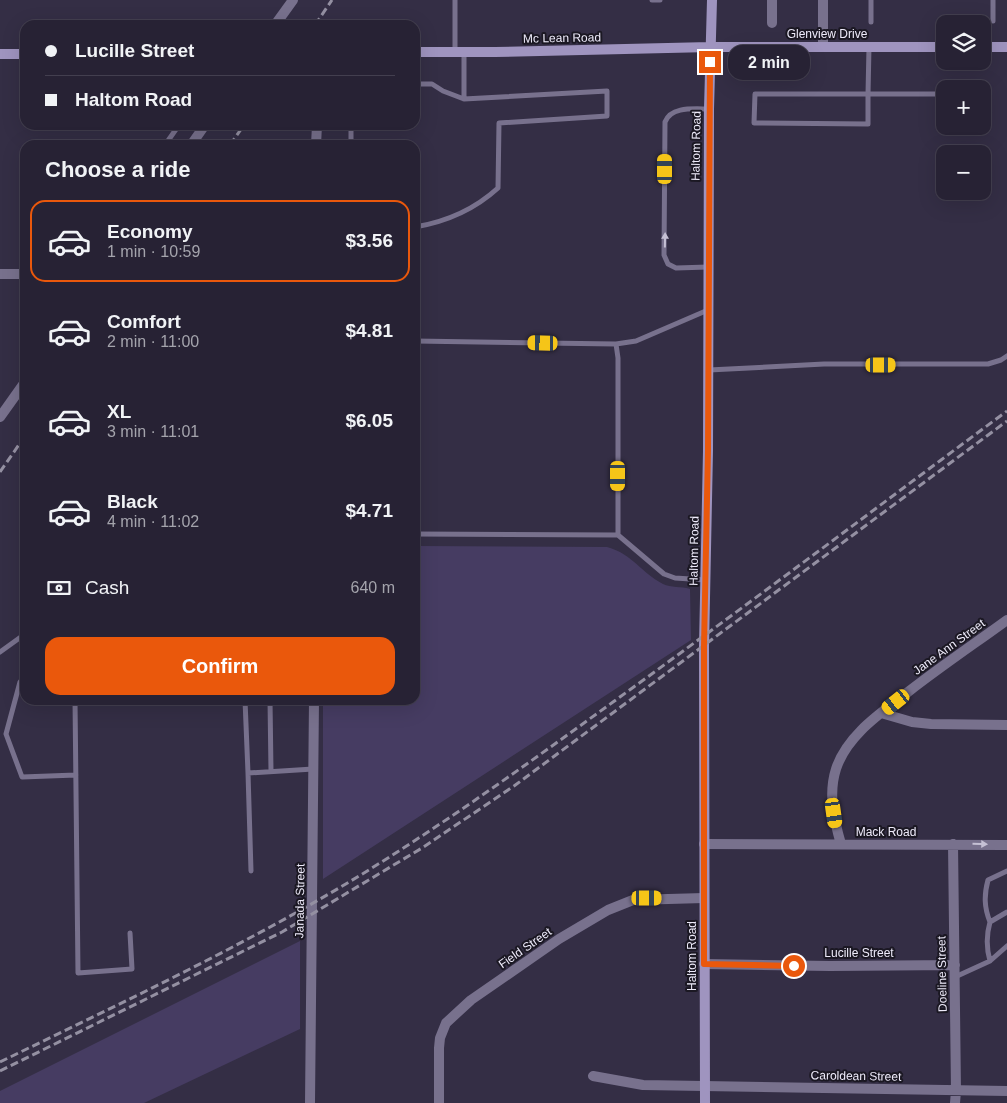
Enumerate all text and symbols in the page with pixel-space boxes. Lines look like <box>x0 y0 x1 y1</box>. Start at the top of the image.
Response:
map controls <box>936 15 991 200</box>
button: layers <box>936 15 991 70</box>
street label: Glenview Drive <box>787 27 868 41</box>
street label: Mc Lean Road <box>523 30 601 46</box>
text: Lucille Street <box>75 40 194 61</box>
callout: 2 min <box>728 44 810 80</box>
route end <box>699 51 721 73</box>
text: 2 min <box>748 54 790 71</box>
button: + <box>936 80 991 135</box>
text: Haltom Road <box>75 89 192 110</box>
street label: Haltom Road <box>688 111 704 181</box>
button: − <box>936 145 991 200</box>
car <box>657 154 672 184</box>
text: Choose a ride <box>45 157 190 182</box>
icon: car <box>47 219 92 264</box>
text: Economy <box>107 221 193 242</box>
text: $3.56 <box>345 230 393 251</box>
one-way arrow <box>661 231 669 247</box>
text: 1 min · 10:59 <box>107 243 200 260</box>
icon: car <box>47 309 92 354</box>
text: Comfort <box>107 311 181 332</box>
text: $4.81 <box>345 320 393 341</box>
text: 2 min · 11:00 <box>107 333 199 350</box>
car <box>527 335 558 351</box>
car <box>866 358 896 373</box>
icon: car <box>47 399 92 444</box>
text: XL <box>107 401 131 422</box>
text: $6.05 <box>345 410 393 431</box>
text: 3 min · 11:01 <box>107 423 199 440</box>
car <box>610 461 625 491</box>
icon: car <box>47 489 92 534</box>
text: Black <box>107 491 158 512</box>
text: $4.71 <box>345 500 393 521</box>
text: 4 min · 11:02 <box>107 513 199 530</box>
street label: Haltom Road <box>686 516 702 586</box>
icon: cash <box>45 574 73 602</box>
text: Cash <box>85 577 129 598</box>
text: 640 m <box>351 579 395 596</box>
street label: Jane Ann Street <box>910 616 988 678</box>
button: Confirm <box>45 637 395 695</box>
car <box>879 687 912 717</box>
car <box>824 797 843 829</box>
street label: Mack Road <box>856 825 916 839</box>
one-way arrow <box>972 841 988 849</box>
street label: Janada Street <box>292 863 308 938</box>
car <box>632 891 662 906</box>
street label: Haltom Road <box>685 921 699 991</box>
street label: Field Street <box>496 924 555 971</box>
street label: Doeline Street <box>934 935 950 1012</box>
street label: Lucille Street <box>824 946 894 960</box>
route start <box>783 955 805 977</box>
street label: Caroldean Street <box>811 1068 902 1084</box>

